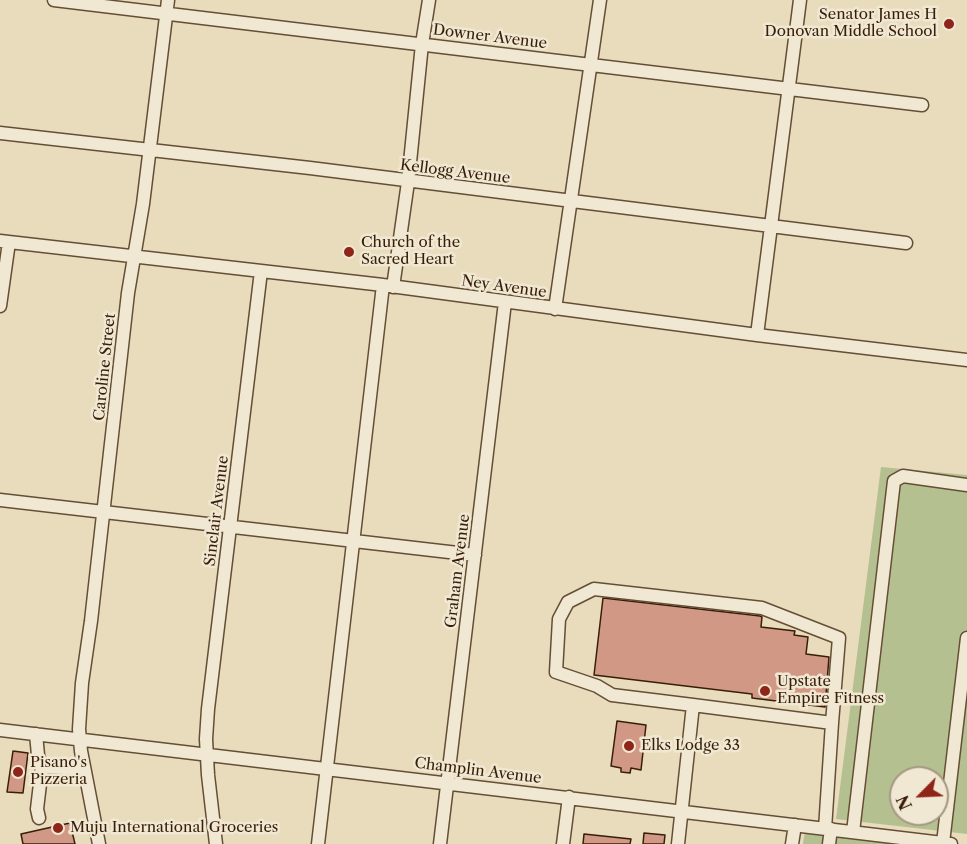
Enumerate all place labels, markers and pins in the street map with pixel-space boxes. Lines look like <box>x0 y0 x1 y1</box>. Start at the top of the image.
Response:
place label: Senator James H Donovan Middle School <box>765 6 937 41</box>
marker: Senator James H Donovan Middle School <box>942 17 956 31</box>
place label: Church of the Sacred Heart <box>361 234 460 269</box>
marker: Church of the Sacred Heart <box>342 245 356 259</box>
place label: Upstate Empire Fitness <box>777 673 884 708</box>
marker: Upstate Empire Fitness <box>758 684 772 698</box>
place label: Elks Lodge 33 <box>641 737 740 755</box>
marker: Elks Lodge 33 <box>622 739 636 753</box>
place label: Pisano's Pizzeria <box>30 754 87 789</box>
marker: Pisano's Pizzeria <box>11 765 25 779</box>
place label: Muju International Groceries <box>70 819 278 837</box>
marker: Muju International Groceries <box>51 821 65 835</box>

